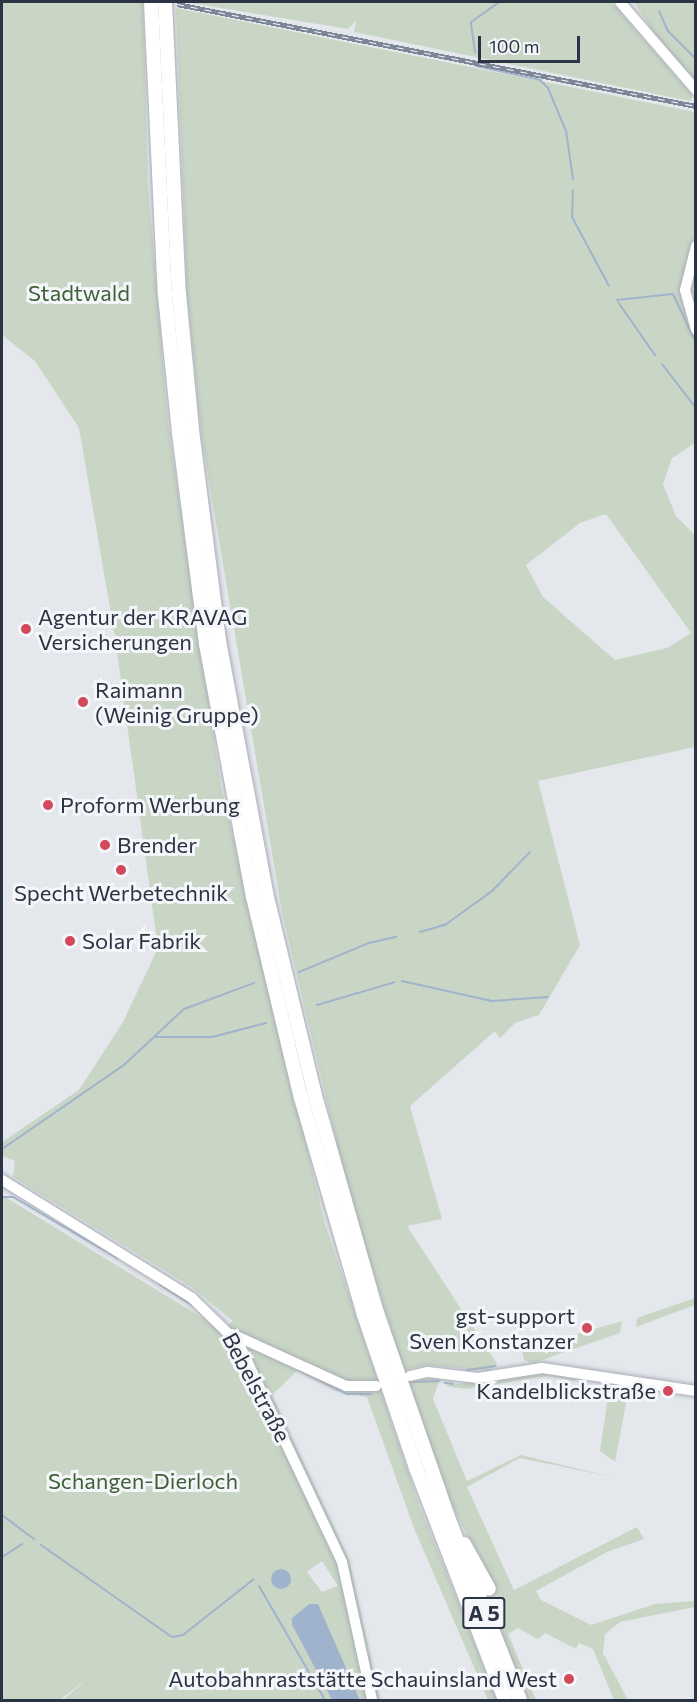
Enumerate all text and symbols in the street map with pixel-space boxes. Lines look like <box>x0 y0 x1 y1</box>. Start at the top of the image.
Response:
scale bar <box>481 24 583 62</box>
text: 100 m <box>489 35 539 57</box>
park label: Stadtwald <box>28 280 130 306</box>
place label: Agentur der KRAVAG Versicherungen <box>38 603 247 654</box>
marker: Agentur der KRAVAG Versicherungen <box>19 622 33 636</box>
place label: Raimann (Weinig Gruppe) <box>95 676 259 728</box>
marker: Raimann (Weinig Gruppe) <box>76 695 90 709</box>
place label: Proform Werbung <box>60 792 240 818</box>
marker: Proform Werbung <box>41 798 55 812</box>
place label: Brender <box>117 832 197 858</box>
marker: Brender <box>98 838 112 852</box>
marker: Specht Werbetechnik <box>114 863 128 877</box>
place label: Specht Werbetechnik <box>14 880 228 906</box>
place label: Solar Fabrik <box>82 928 201 954</box>
marker: Solar Fabrik <box>63 934 77 948</box>
place label: gst-support Sven Konstanzer <box>409 1302 575 1354</box>
marker: gst-support Sven Konstanzer <box>580 1321 594 1335</box>
street label: Bebelstraße <box>217 1328 297 1446</box>
place label: Kandelblickstraße <box>476 1378 656 1404</box>
marker: Kandelblickstraße <box>661 1384 675 1398</box>
park label: Schangen-Dierloch <box>48 1468 238 1494</box>
road number: A 5 <box>462 1595 506 1631</box>
place label: Autobahnraststätte Schauinsland West <box>168 1666 557 1692</box>
marker: Autobahnraststätte Schauinsland West <box>562 1672 576 1686</box>

